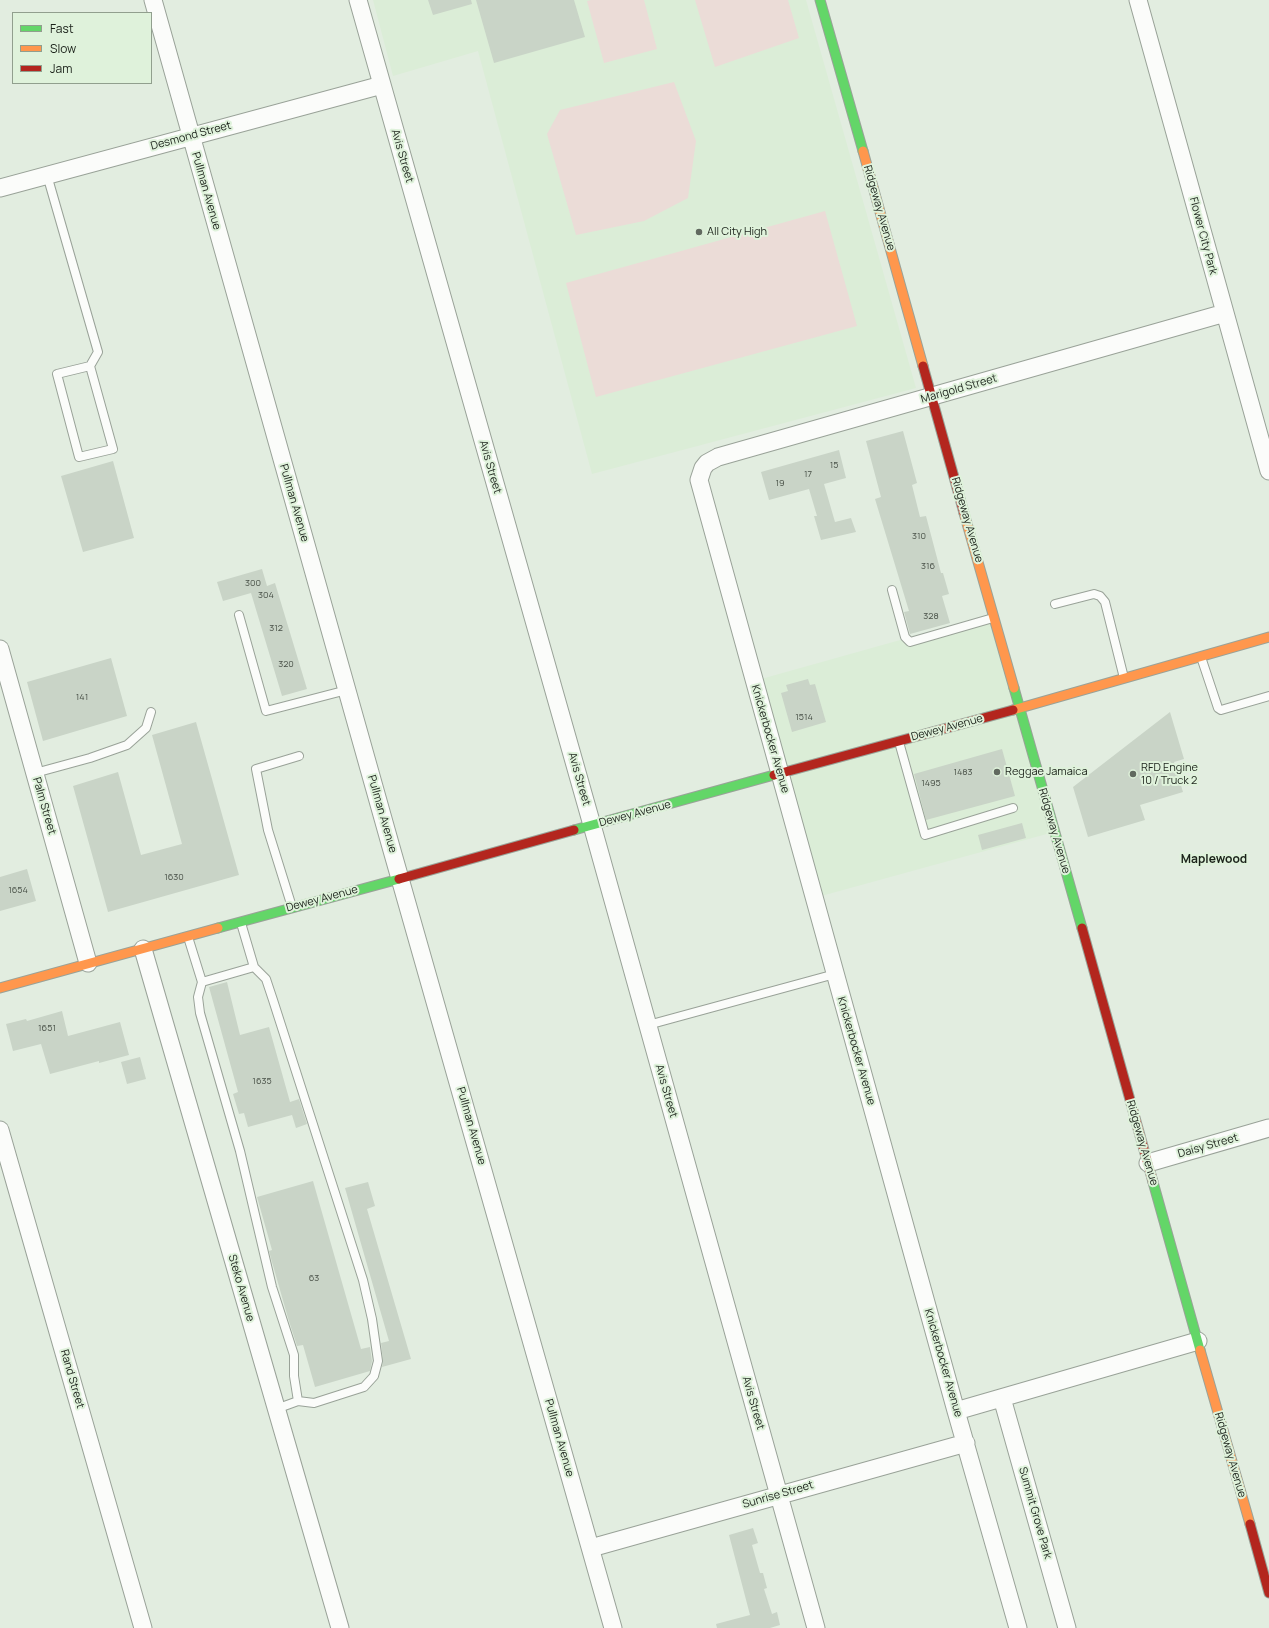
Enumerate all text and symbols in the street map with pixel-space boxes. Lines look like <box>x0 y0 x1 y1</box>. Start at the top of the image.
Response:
legend <box>12 12 152 84</box>
text: Fast <box>50 20 74 37</box>
text: Slow <box>50 40 76 57</box>
text: Jam <box>50 60 72 77</box>
street label: Desmond Street <box>149 119 233 153</box>
street label: Avis Street <box>388 128 416 184</box>
street label: Pullman Avenue <box>189 151 223 231</box>
street label: Ridgeway Avenue <box>860 164 898 252</box>
street label: Flower City Park <box>1186 196 1220 276</box>
place label: All City High <box>707 225 767 239</box>
marker: All City High <box>694 227 704 237</box>
street label: Marigold Street <box>919 372 999 406</box>
street label: Avis Street <box>476 439 504 495</box>
house number: 15 <box>830 460 838 470</box>
street label: Pullman Avenue <box>277 463 311 543</box>
house number: 17 <box>804 469 812 479</box>
street label: Ridgeway Avenue <box>948 476 986 564</box>
house number: 19 <box>775 478 785 488</box>
house number: 310 <box>912 531 926 541</box>
house number: 316 <box>921 561 935 571</box>
house number: 300 <box>245 578 261 588</box>
house number: 304 <box>258 590 274 600</box>
house number: 328 <box>923 611 939 621</box>
house number: 312 <box>269 623 283 633</box>
house number: 320 <box>278 659 294 669</box>
street label: Knickerbocker Avenue <box>748 683 792 795</box>
house number: 141 <box>76 692 88 702</box>
house number: 1514 <box>795 712 813 722</box>
street label: Dewey Avenue <box>910 712 984 744</box>
street label: Avis Street <box>565 751 593 807</box>
place label: RFD Engine 10 / Truck 2 <box>1141 761 1198 787</box>
place label: Reggae Jamaica <box>1005 765 1088 779</box>
house number: 1483 <box>953 767 973 777</box>
marker: Reggae Jamaica <box>992 767 1002 777</box>
marker: RFD Engine 10 / Truck 2 <box>1128 769 1138 779</box>
street label: Pullman Avenue <box>365 774 399 854</box>
street label: Palm Street <box>30 776 58 836</box>
house number: 1495 <box>921 778 941 788</box>
street label: Ridgeway Avenue <box>1035 787 1073 875</box>
street label: Dewey Avenue <box>598 798 672 830</box>
district label: Maplewood <box>1181 853 1247 867</box>
house number: 1630 <box>164 872 184 882</box>
street label: Dewey Avenue <box>285 883 359 915</box>
house number: 1654 <box>8 885 28 895</box>
street label: Knickerbocker Avenue <box>834 995 878 1107</box>
house number: 1651 <box>38 1023 56 1033</box>
street label: Avis Street <box>652 1063 680 1119</box>
house number: 1635 <box>252 1076 272 1086</box>
street label: Pullman Avenue <box>454 1086 488 1166</box>
street label: Ridgeway Avenue <box>1123 1099 1161 1187</box>
street label: Daisy Street <box>1176 1131 1240 1161</box>
street label: Steko Avenue <box>225 1253 257 1323</box>
house number: 63 <box>309 1273 319 1283</box>
street label: Knickerbocker Avenue <box>921 1307 965 1419</box>
street label: Rand Street <box>57 1348 87 1410</box>
street label: Avis Street <box>739 1375 767 1431</box>
street label: Pullman Avenue <box>542 1398 576 1478</box>
street label: Ridgeway Avenue <box>1211 1411 1249 1499</box>
street label: Summit Grove Park <box>1016 1466 1054 1560</box>
street label: Sunrise Street <box>741 1479 815 1511</box>

